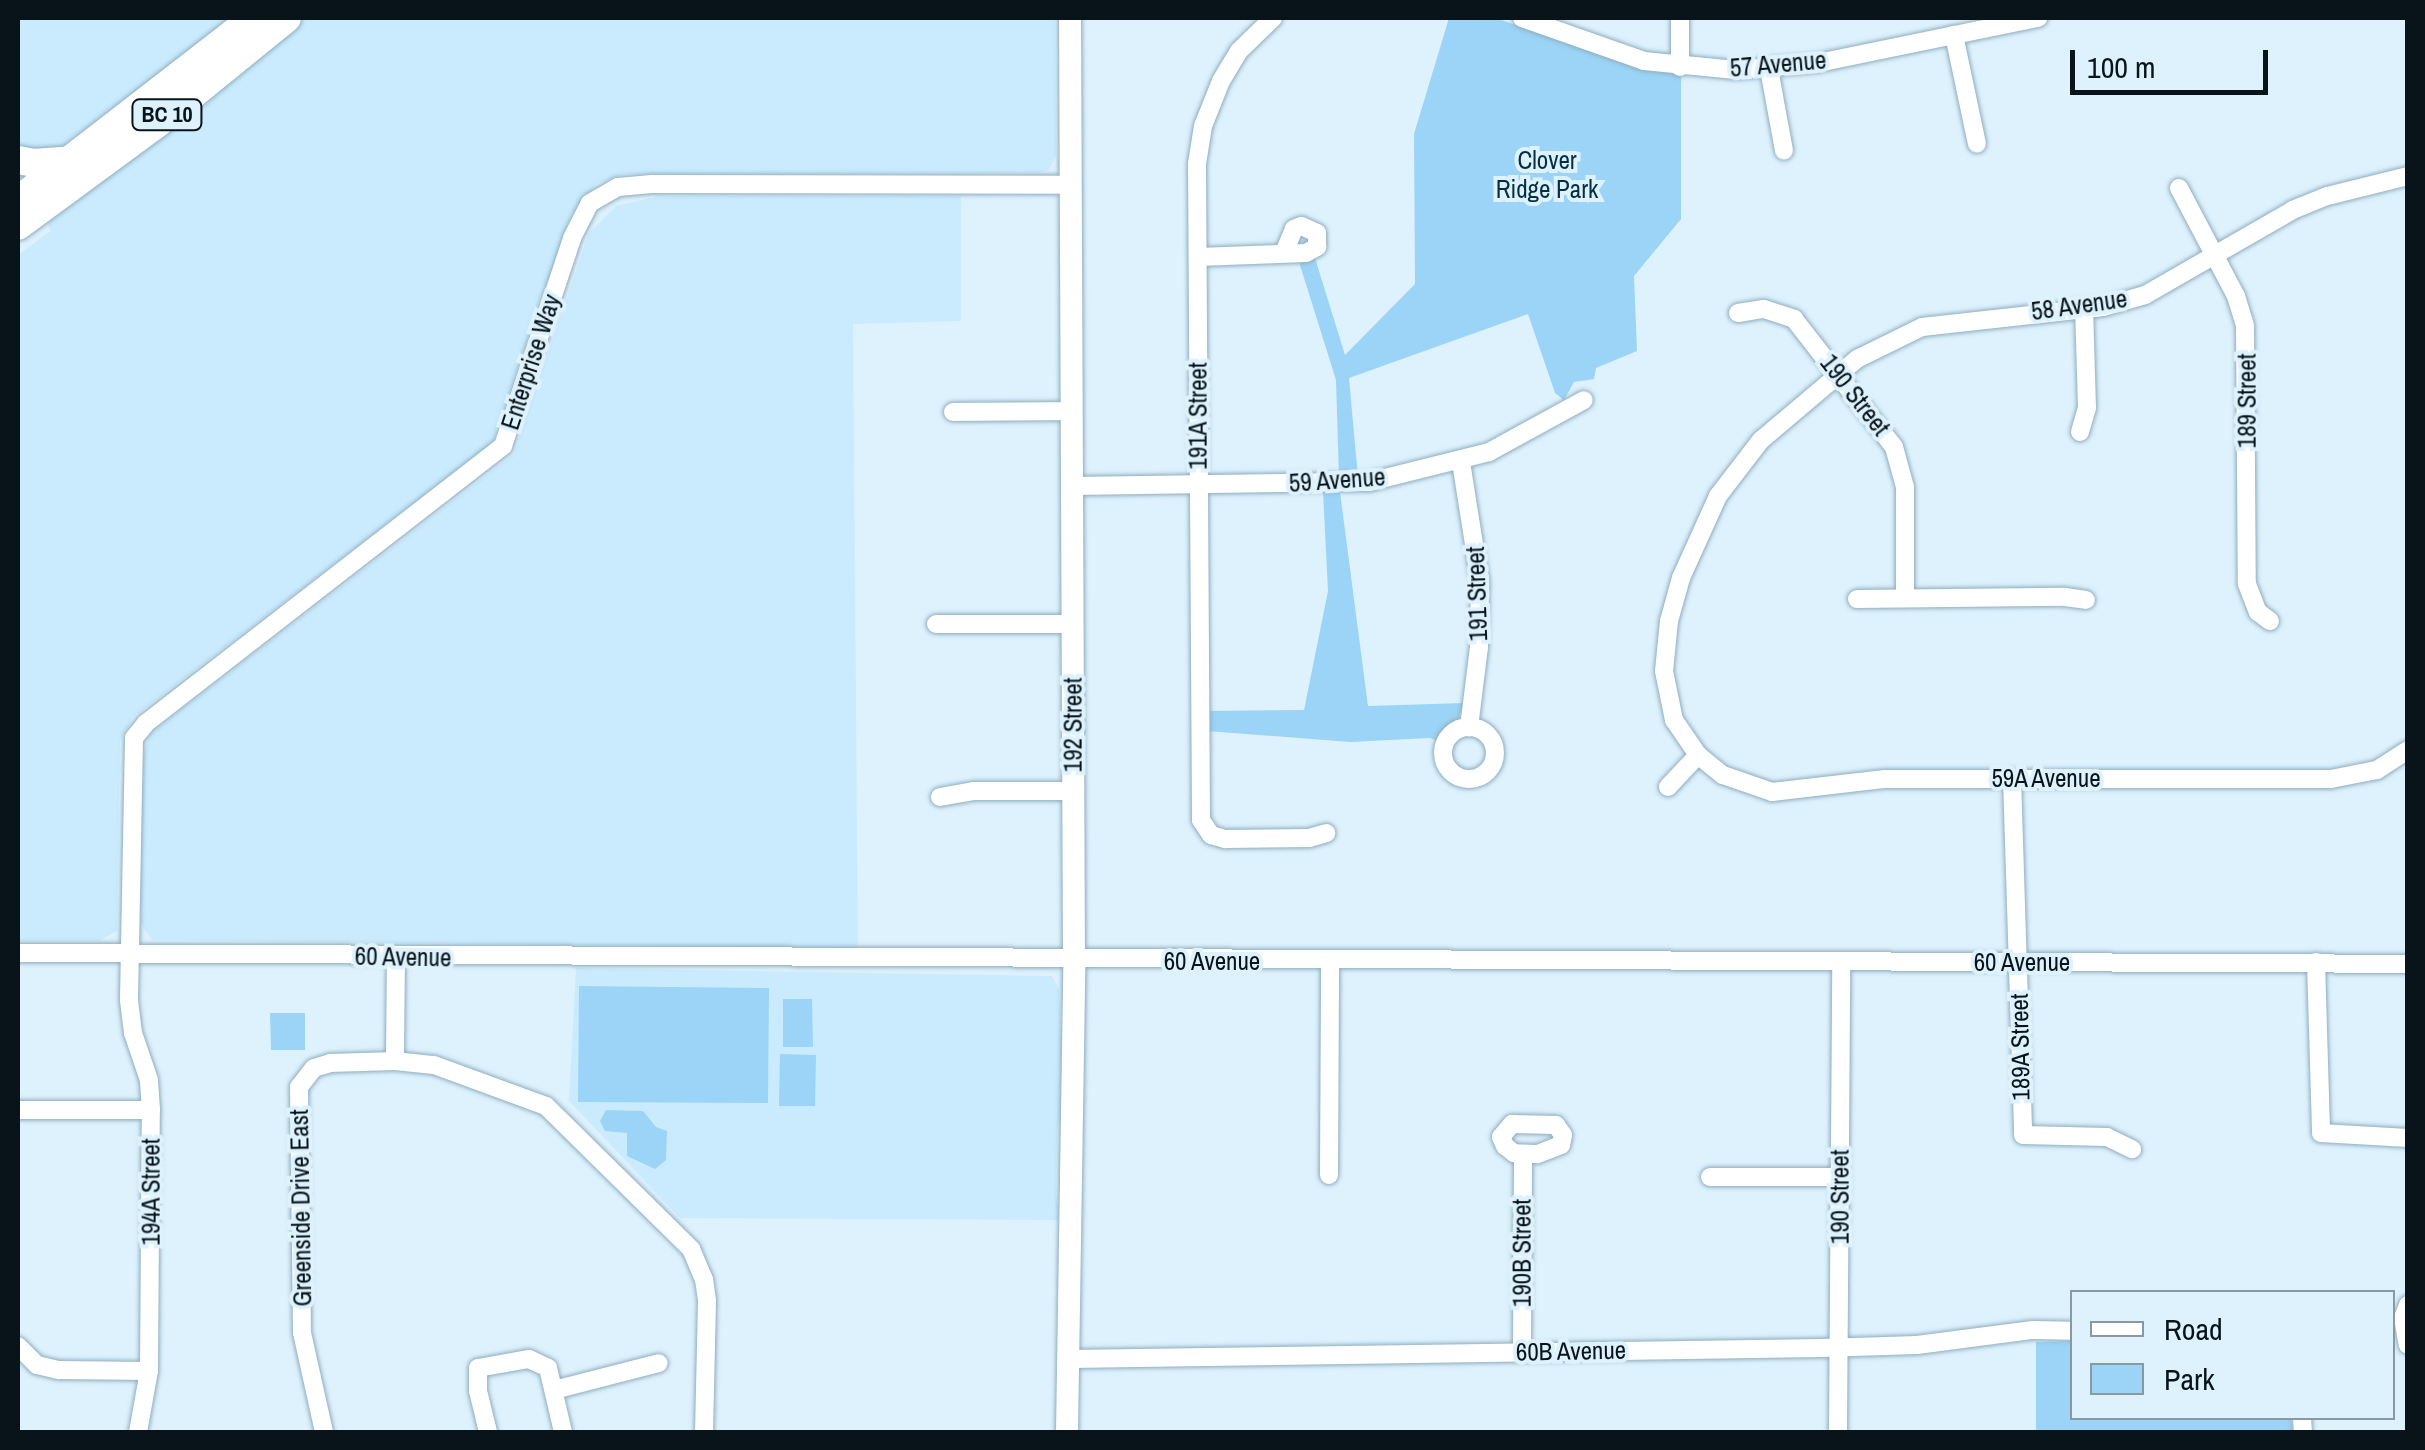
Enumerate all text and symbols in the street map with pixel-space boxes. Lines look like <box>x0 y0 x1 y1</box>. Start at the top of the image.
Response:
scale bar <box>2075 30 2272 92</box>
street label: 57 Avenue <box>1728 45 1828 83</box>
text: 100 m <box>2087 47 2155 87</box>
road number: BC 10 <box>130 98 204 132</box>
park label: Clover Ridge Park <box>1496 146 1598 205</box>
street label: 58 Avenue <box>2029 283 2129 327</box>
street label: Enterprise Way <box>495 291 567 433</box>
street label: 190 Street <box>1814 348 1896 442</box>
street label: 189 Street <box>2232 354 2262 448</box>
street label: 191A Street <box>1183 362 1213 470</box>
street label: 59 Avenue <box>1287 462 1387 498</box>
street label: 191 Street <box>1460 546 1494 642</box>
street label: 192 Street <box>1058 678 1088 772</box>
street label: 59A Avenue <box>1990 763 2102 793</box>
street label: 60 Avenue <box>354 941 452 973</box>
street label: 60 Avenue <box>1163 946 1261 976</box>
street label: 60 Avenue <box>1973 947 2071 977</box>
street label: 189A Street <box>2004 993 2036 1101</box>
street label: Greenside Drive East <box>284 1109 318 1307</box>
street label: 194A Street <box>136 1138 166 1246</box>
street label: 190 Street <box>1825 1150 1855 1244</box>
street label: 190B Street <box>1507 1199 1537 1307</box>
legend <box>2070 1290 2395 1420</box>
text: Road <box>2164 1309 2223 1349</box>
street label: 60B Avenue <box>1515 1335 1627 1367</box>
text: Park <box>2164 1359 2215 1399</box>

